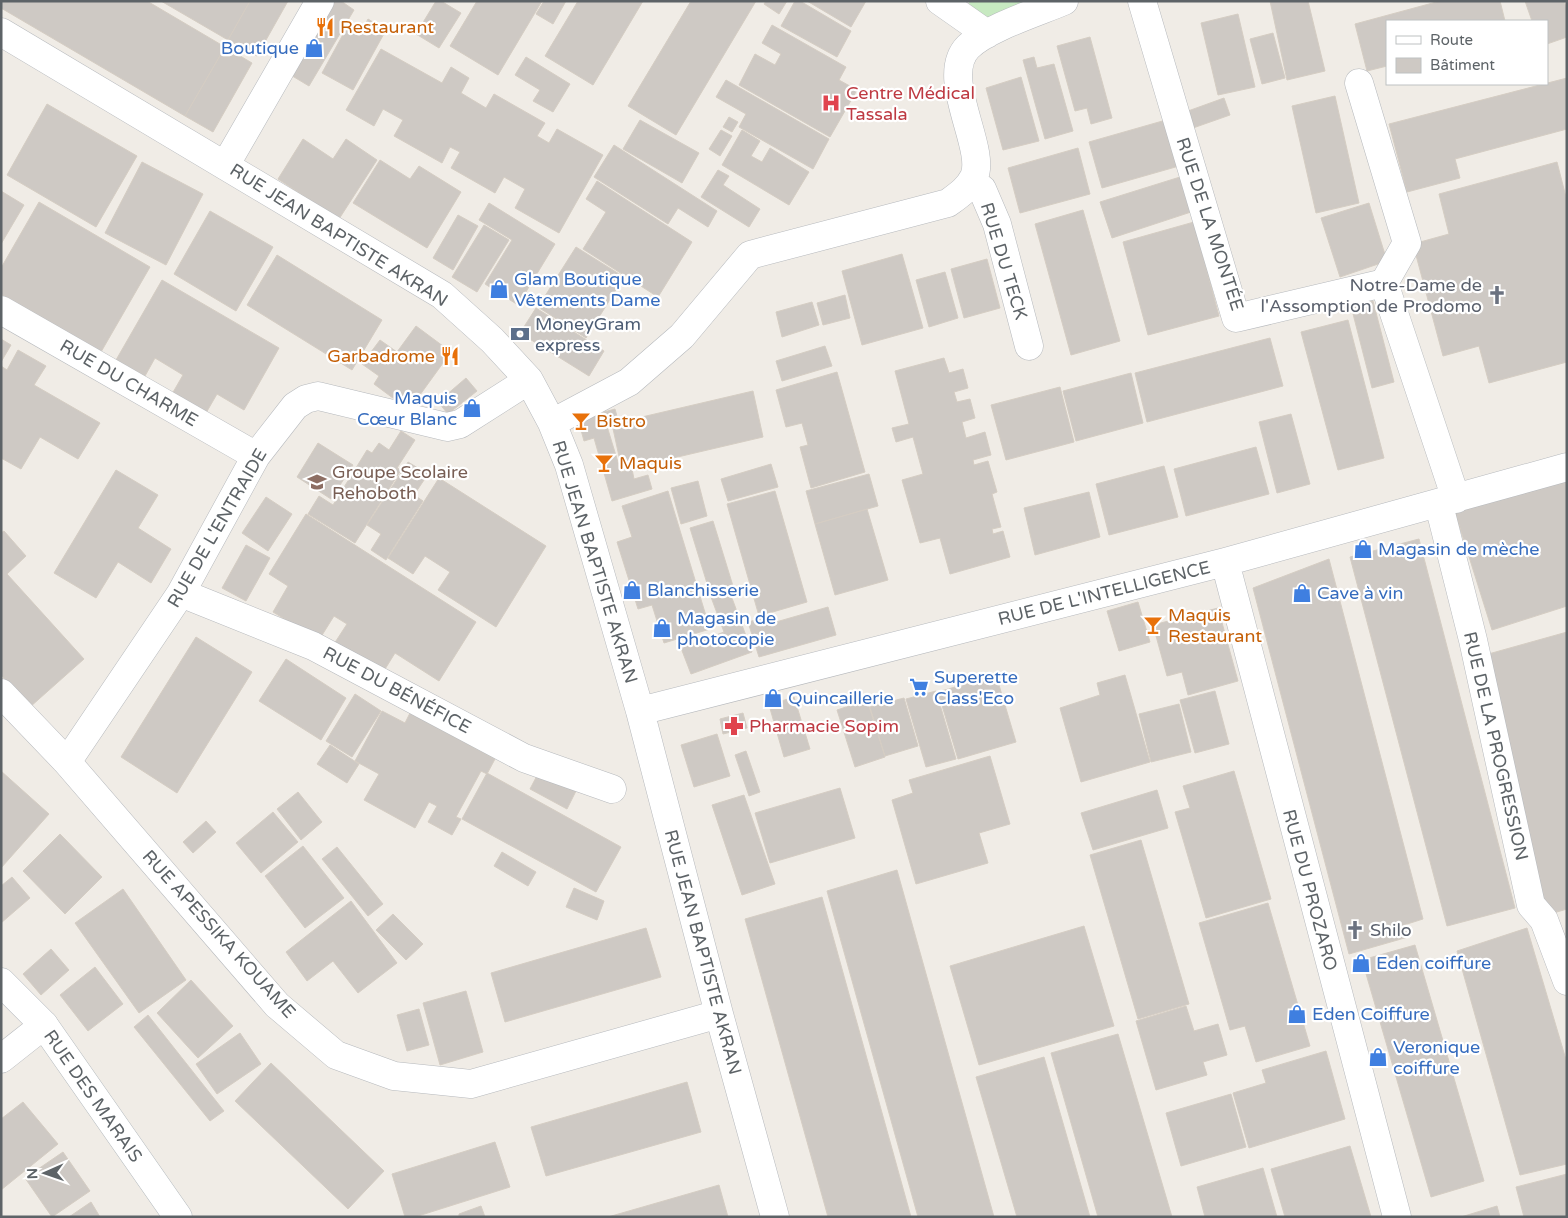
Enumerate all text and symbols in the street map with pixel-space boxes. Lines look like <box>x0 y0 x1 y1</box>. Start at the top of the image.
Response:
restaurant icon: Restaurant <box>314 16 336 38</box>
place label: Restaurant <box>340 16 434 38</box>
legend <box>1386 20 1548 85</box>
text: Route <box>1430 31 1473 49</box>
place label: Boutique <box>221 37 299 59</box>
shop icon: Boutique <box>303 37 325 59</box>
text: Bâtiment <box>1430 56 1495 74</box>
place label: Centre Médical Tassala <box>846 82 975 125</box>
hospital icon: Centre Médical Tassala <box>820 92 842 114</box>
street label: RUE DE LA MONTÉE <box>1172 135 1248 313</box>
street label: RUE JEAN BAPTISTE AKRAN <box>226 159 452 311</box>
street label: RUE DU TECK <box>976 200 1032 322</box>
place label: Glam Boutique Vêtements Dame <box>514 268 660 311</box>
place label: Notre-Dame de l'Assomption de Prodomo <box>1261 274 1482 317</box>
shop icon: Glam Boutique Vêtements Dame <box>488 278 510 300</box>
church icon: Notre-Dame de l'Assomption de Prodomo <box>1486 284 1508 306</box>
place label: MoneyGram express <box>535 313 641 356</box>
bank icon: MoneyGram express <box>509 323 531 345</box>
street label: RUE DU CHARME <box>56 335 202 431</box>
place label: Garbadrome <box>327 345 435 367</box>
restaurant icon: Garbadrome <box>439 345 461 367</box>
place label: Maquis Cœur Blanc <box>357 387 457 430</box>
shop icon: Maquis Cœur Blanc <box>461 397 483 419</box>
bar icon: Bistro <box>570 410 592 432</box>
place label: Bistro <box>596 410 646 432</box>
street label: RUE JEAN BAPTISTE AKRAN <box>548 438 642 686</box>
street label: RUE DE L'ENTRAIDE <box>162 445 272 611</box>
bar icon: Maquis <box>593 452 615 474</box>
place label: Maquis <box>619 452 682 474</box>
place label: Groupe Scolaire Rehoboth <box>332 461 468 504</box>
school or university icon: Groupe Scolaire Rehoboth <box>306 471 328 493</box>
shop icon: Magasin de mèche <box>1352 538 1374 560</box>
place label: Magasin de mèche <box>1378 538 1539 560</box>
street label: RUE DE L'INTELLIGENCE <box>996 556 1212 630</box>
shop icon: Blanchisserie <box>621 579 643 601</box>
place label: Blanchisserie <box>647 579 759 601</box>
shop icon: Cave à vin <box>1291 582 1313 604</box>
place label: Cave à vin <box>1317 582 1404 604</box>
place label: Maquis Restaurant <box>1168 604 1262 647</box>
place label: Magasin de photocopie <box>677 607 776 650</box>
bar icon: Maquis Restaurant <box>1142 614 1164 636</box>
shop icon: Magasin de photocopie <box>651 617 673 639</box>
street label: RUE DE LA PROGRESSION <box>1459 629 1533 863</box>
street label: RUE DU BÉNÉFICE <box>319 642 475 738</box>
place label: Superette Class'Eco <box>934 666 1018 709</box>
supermarket icon: Superette Class'Eco <box>908 676 930 698</box>
shop icon: Quincaillerie <box>762 687 784 709</box>
place label: Quincaillerie <box>788 687 894 709</box>
pharmacy icon: Pharmacie Sopim <box>723 715 745 737</box>
place label: Pharmacie Sopim <box>749 715 899 737</box>
street label: RUE DU PROZARO <box>1278 807 1342 973</box>
street label: RUE JEAN BAPTISTE AKRAN <box>660 827 746 1077</box>
street label: RUE APESSIKA KOUAME <box>138 845 300 1023</box>
church icon: Shilo <box>1344 919 1366 941</box>
place label: Shilo <box>1370 919 1412 941</box>
shop icon: Eden coiffure <box>1350 952 1372 974</box>
place label: Eden coiffure <box>1376 952 1491 974</box>
shop icon: Eden Coiffure <box>1286 1003 1308 1025</box>
place label: Eden Coiffure <box>1312 1003 1430 1025</box>
street label: RUE DES MARAIS <box>39 1026 147 1166</box>
place label: Veronique coiffure <box>1393 1036 1480 1079</box>
shop icon: Veronique coiffure <box>1367 1046 1389 1068</box>
north arrow <box>20 1148 70 1198</box>
text: N <box>24 1168 41 1179</box>

